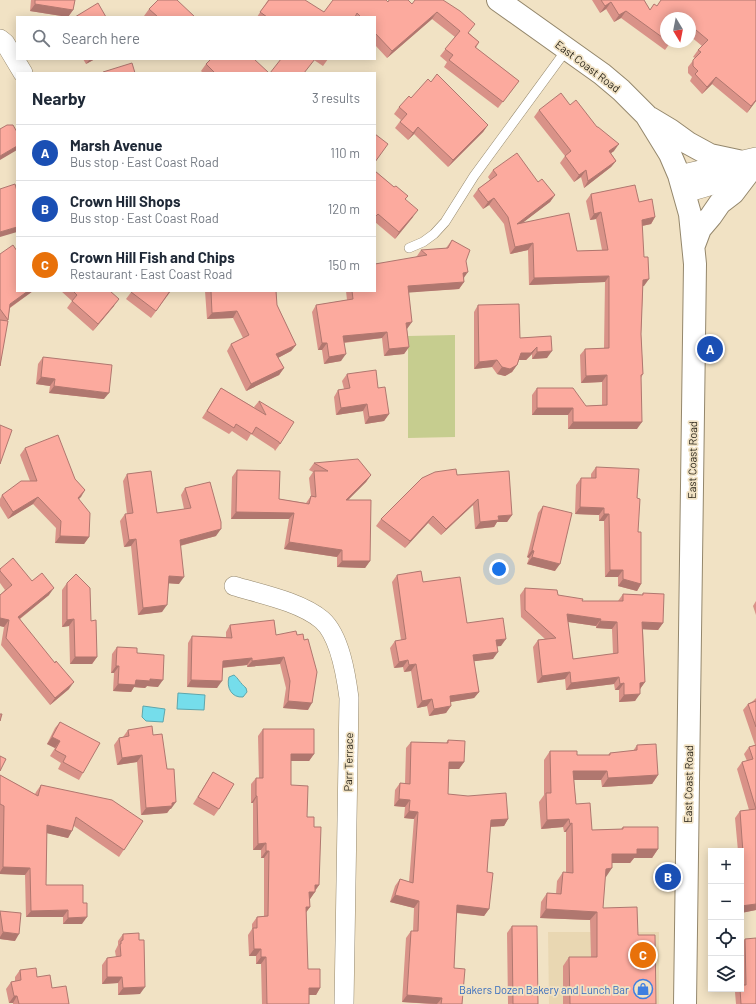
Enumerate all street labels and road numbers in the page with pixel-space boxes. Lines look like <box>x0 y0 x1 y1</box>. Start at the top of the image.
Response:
street label: East Coast Road <box>553 37 623 95</box>
street label: East Coast Road <box>685 421 699 499</box>
street label: Parr Terrace <box>341 732 355 792</box>
street label: East Coast Road <box>681 745 695 823</box>

